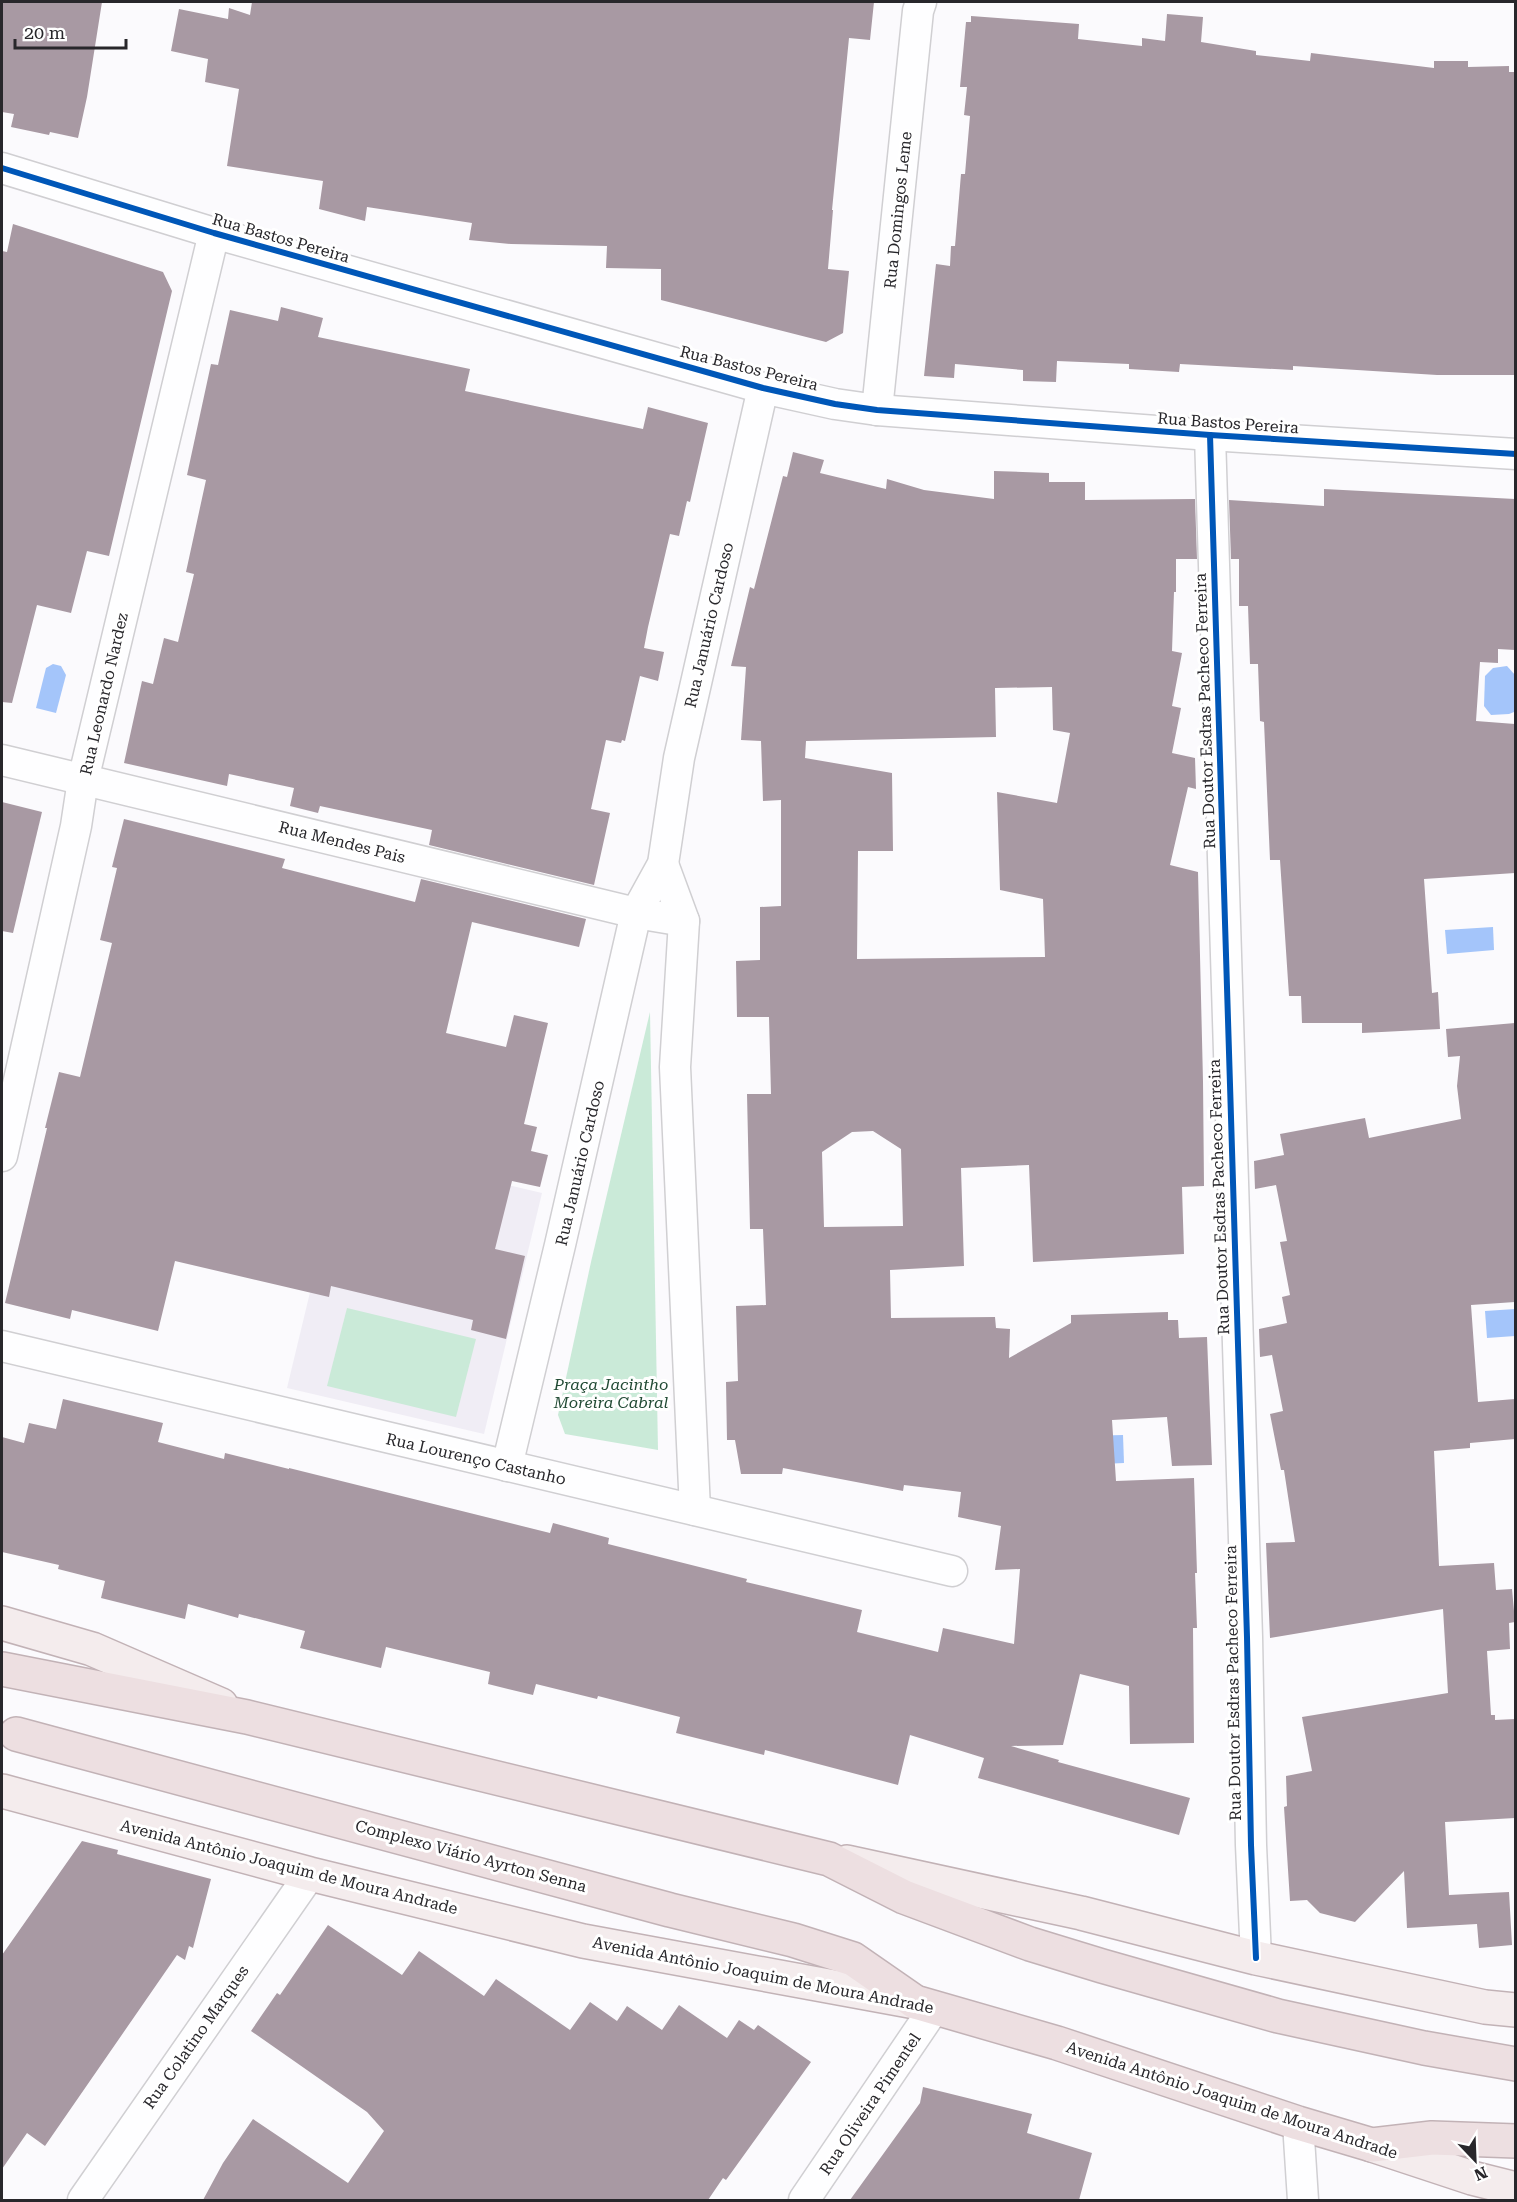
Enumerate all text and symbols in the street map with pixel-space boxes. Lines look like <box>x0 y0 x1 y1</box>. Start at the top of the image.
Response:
scale bar <box>15 12 126 50</box>
text: 20 m <box>24 22 65 43</box>
street label: Rua Domingos Leme <box>880 130 916 290</box>
street label: Rua Bastos Pereira <box>210 209 352 267</box>
street label: Rua Bastos Pereira <box>678 342 820 394</box>
street label: Rua Bastos Pereira <box>1157 409 1300 437</box>
street label: Rua Januário Cardoso <box>681 540 737 710</box>
street label: Rua Doutor Esdras Pacheco Ferreira <box>1191 572 1219 849</box>
street label: Rua Leonardo Nardez <box>76 611 132 777</box>
street label: Rua Mendes Pais <box>277 817 408 867</box>
street label: Rua Doutor Esdras Pacheco Ferreira <box>1205 1058 1233 1335</box>
street label: Rua Januário Cardoso <box>552 1078 608 1248</box>
park label: Praça Jacintho Moreira Cabral <box>553 1375 668 1412</box>
street label: Rua Lourenço Castanho <box>384 1429 568 1489</box>
street label: Rua Doutor Esdras Pacheco Ferreira <box>1221 1545 1245 1821</box>
street label: Avenida Antônio Joaquim de Moura Andrade <box>118 1816 460 1918</box>
street label: Complexo Viário Ayrton Senna <box>353 1816 589 1896</box>
street label: Avenida Antônio Joaquim de Moura Andrade <box>591 1933 935 2017</box>
street label: Rua Colatino Marques <box>139 1961 253 2112</box>
street label: Rua Oliveira Pimentel <box>816 2030 925 2178</box>
street label: Avenida Antônio Joaquim de Moura Andrade <box>1064 2037 1400 2163</box>
north arrow <box>1445 2130 1505 2190</box>
text: N <box>1471 2162 1490 2185</box>

